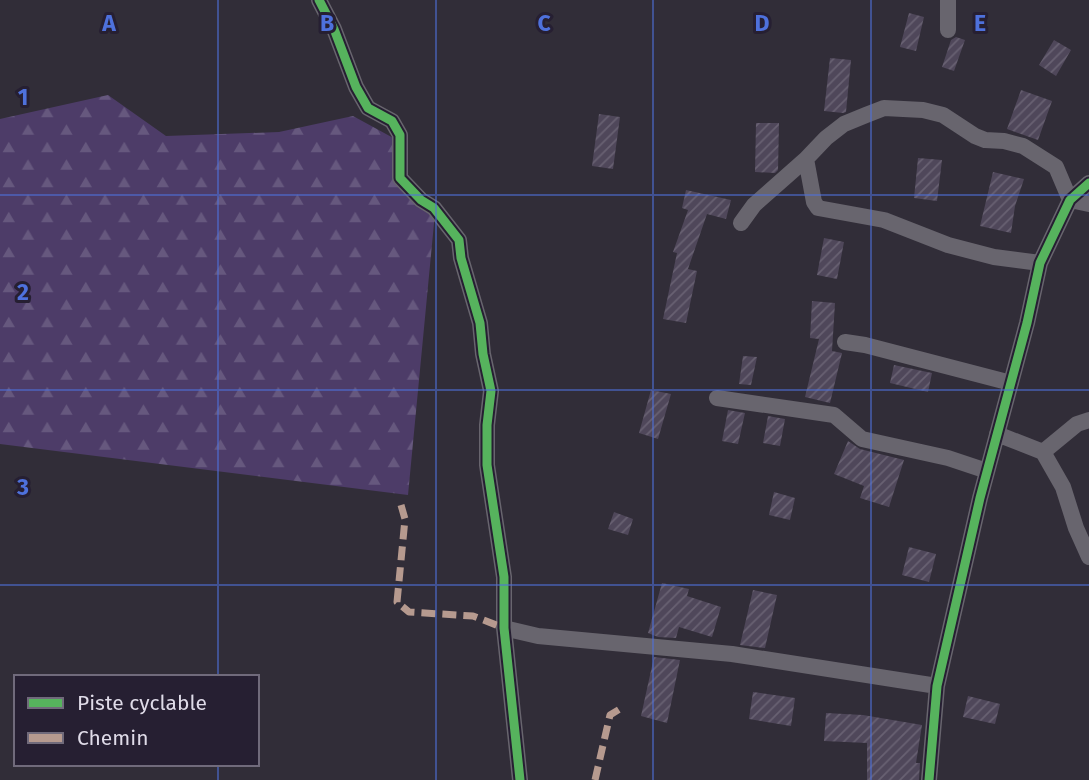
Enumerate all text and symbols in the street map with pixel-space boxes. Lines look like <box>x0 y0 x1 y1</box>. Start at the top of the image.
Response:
text: A <box>101 9 116 37</box>
text: B <box>320 9 334 37</box>
text: C <box>537 9 551 37</box>
text: D <box>755 9 770 37</box>
text: E <box>974 9 986 37</box>
text: 1 <box>18 83 28 111</box>
text: 2 <box>17 278 29 306</box>
text: 3 <box>16 473 29 501</box>
legend <box>14 675 259 766</box>
text: Piste cyclable <box>77 690 207 716</box>
text: Chemin <box>77 725 149 751</box>

